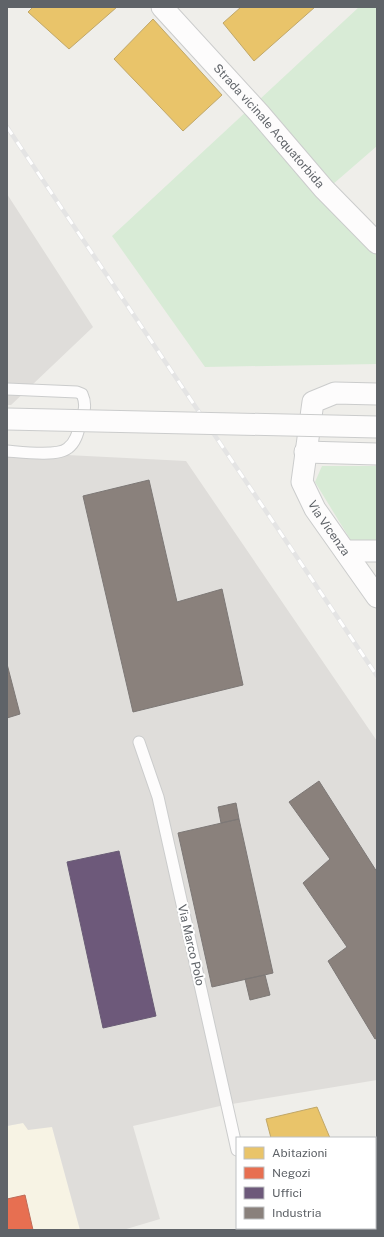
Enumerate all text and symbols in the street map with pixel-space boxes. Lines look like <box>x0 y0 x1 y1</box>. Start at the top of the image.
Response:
street label: Strada vicinale Acquatorbida <box>211 61 327 191</box>
street label: Via Vicenza <box>305 498 353 558</box>
street label: Via Marco Polo <box>175 903 207 987</box>
legend <box>236 1137 376 1229</box>
text: Abitazioni <box>272 1146 327 1160</box>
text: Negozi <box>272 1166 310 1180</box>
text: Uffici <box>272 1186 302 1200</box>
text: Industria <box>272 1206 321 1220</box>

